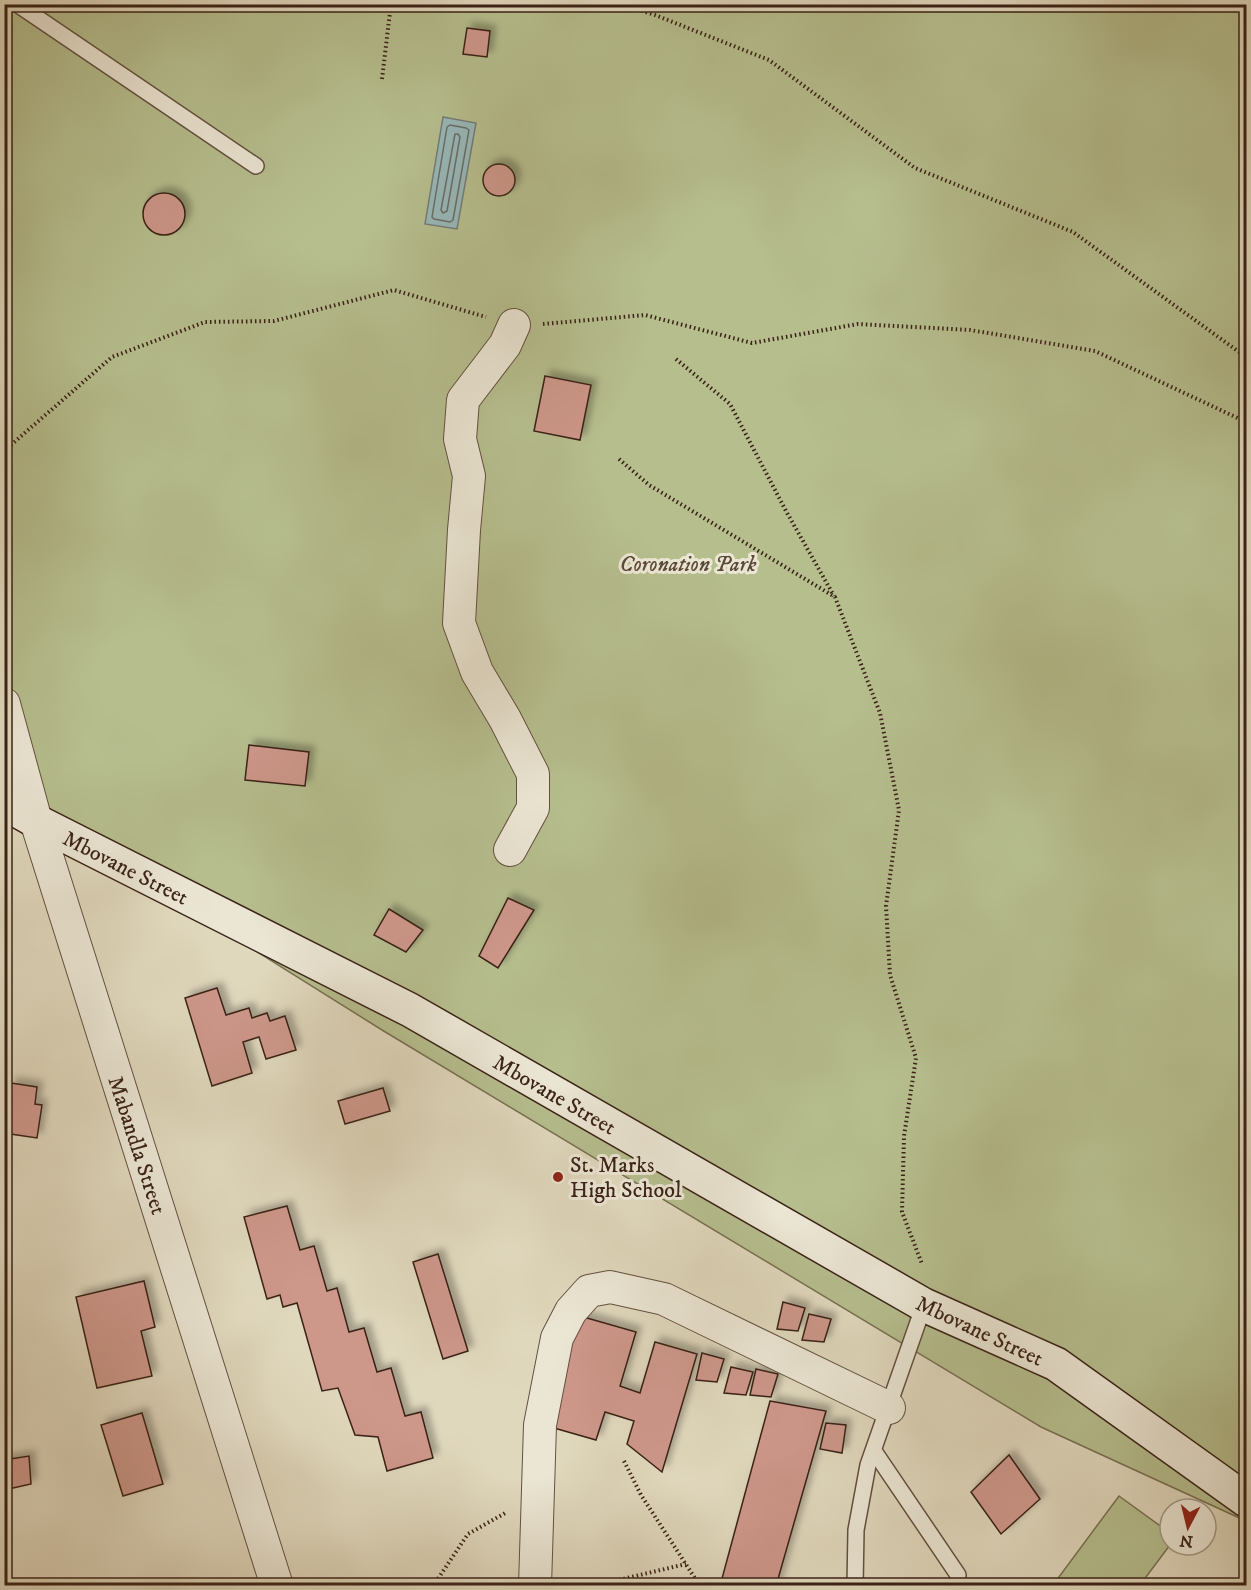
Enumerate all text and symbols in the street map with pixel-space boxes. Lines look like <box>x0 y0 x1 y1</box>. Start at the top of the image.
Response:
park label: Coronation Park <box>619 551 757 578</box>
street label: Mbovane Street <box>58 825 193 912</box>
street label: Mbovane Street <box>488 1049 621 1141</box>
street label: Mabandla Street <box>101 1073 172 1218</box>
place label: St. Marks High School <box>570 1152 682 1204</box>
marker: St. Marks High School <box>551 1170 565 1184</box>
street label: Mbovane Street <box>911 1290 1047 1373</box>
north arrow <box>1158 1497 1218 1557</box>
text: N <box>1179 1530 1194 1552</box>

